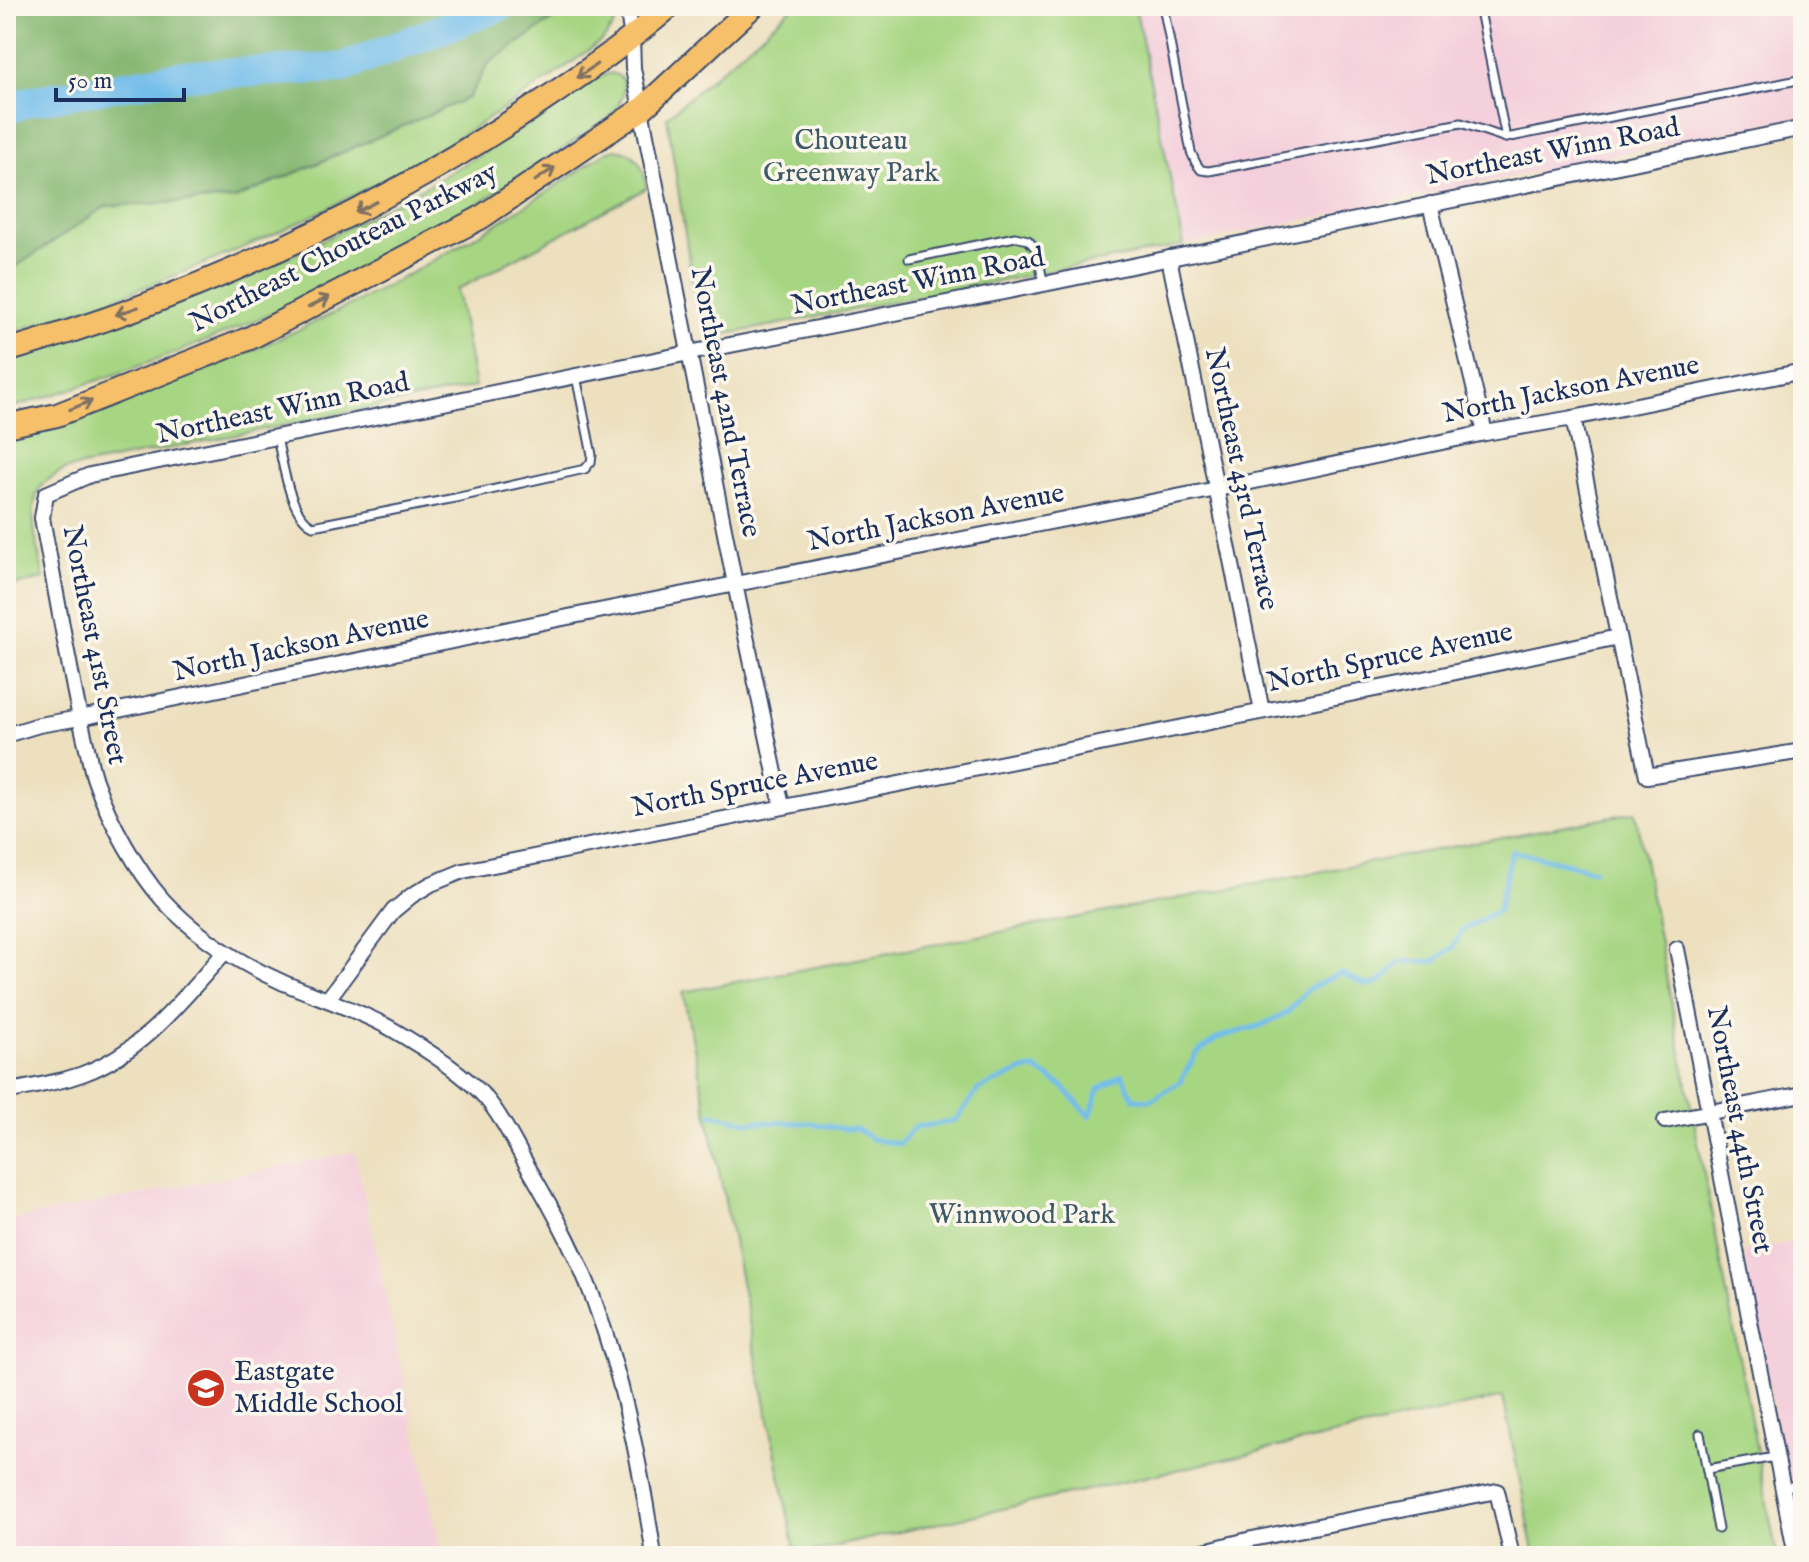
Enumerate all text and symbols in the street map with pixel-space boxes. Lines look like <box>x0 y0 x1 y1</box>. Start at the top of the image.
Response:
scale bar <box>56 52 184 102</box>
one-way arrow <box>577 62 598 79</box>
text: 50 m <box>68 66 112 97</box>
street label: Northeast Winn Road <box>1423 110 1683 194</box>
park label: Chouteau Greenway Park <box>763 124 940 191</box>
street label: Northeast Chouteau Parkway <box>184 155 504 341</box>
one-way arrow <box>534 166 556 182</box>
one-way arrow <box>354 200 378 216</box>
street label: Northeast Winn Road <box>788 240 1048 324</box>
street label: Northeast 42nd Terrace <box>682 264 768 540</box>
one-way arrow <box>307 293 331 309</box>
one-way arrow <box>115 304 140 319</box>
street label: Northeast 43rd Terrace <box>1196 345 1286 614</box>
street label: North Jackson Avenue <box>1440 348 1702 432</box>
street label: Northeast Winn Road <box>154 365 412 453</box>
one-way arrow <box>68 397 93 412</box>
street label: North Jackson Avenue <box>805 476 1067 560</box>
street label: Northeast 41st Street <box>54 522 134 768</box>
street label: North Jackson Avenue <box>170 602 432 690</box>
street label: North Spruce Avenue <box>1264 615 1516 701</box>
street label: North Spruce Avenue <box>629 744 881 826</box>
street label: Northeast 44th Street <box>1698 1003 1780 1257</box>
park label: Winnwood Park <box>929 1198 1116 1233</box>
place label: Eastgate Middle School <box>234 1355 403 1422</box>
school or university icon: Eastgate Middle School <box>185 1367 227 1409</box>

